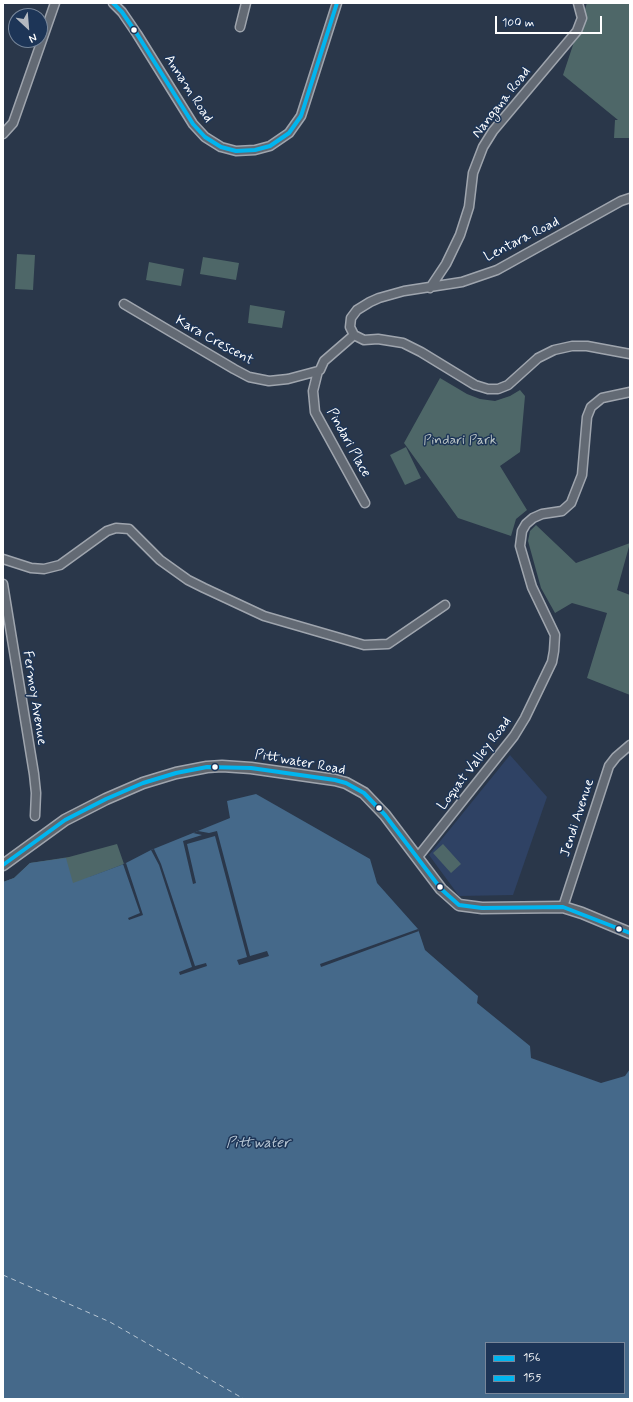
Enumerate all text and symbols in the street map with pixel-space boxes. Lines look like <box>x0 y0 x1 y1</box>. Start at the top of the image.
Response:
north arrow <box>8 8 48 48</box>
scale bar <box>497 8 604 34</box>
text: 100 m <box>502 15 534 31</box>
unlabelled marker <box>129 25 139 35</box>
text: N <box>26 30 39 46</box>
street label: Annam Road <box>160 52 216 126</box>
street label: Nangana Road <box>469 64 535 142</box>
street label: Lentara Road <box>482 214 562 266</box>
street label: Kara Crescent <box>172 313 256 369</box>
street label: Pindari Place <box>322 406 374 480</box>
park label: Pindari Park <box>423 433 497 449</box>
street label: Fermoy Avenue <box>18 650 50 746</box>
street label: Loquat Valley Road <box>435 714 515 814</box>
street label: Pittwater Road <box>253 747 347 779</box>
unlabelled marker <box>210 762 220 772</box>
street label: Jendi Avenue <box>557 777 599 859</box>
unlabelled marker <box>374 803 384 813</box>
unlabelled marker <box>435 882 445 892</box>
unlabelled marker <box>614 924 624 934</box>
water label: Pittwater <box>226 1135 290 1153</box>
legend <box>485 1342 625 1394</box>
text: 156 <box>523 1350 540 1366</box>
text: 155 <box>523 1370 541 1386</box>

